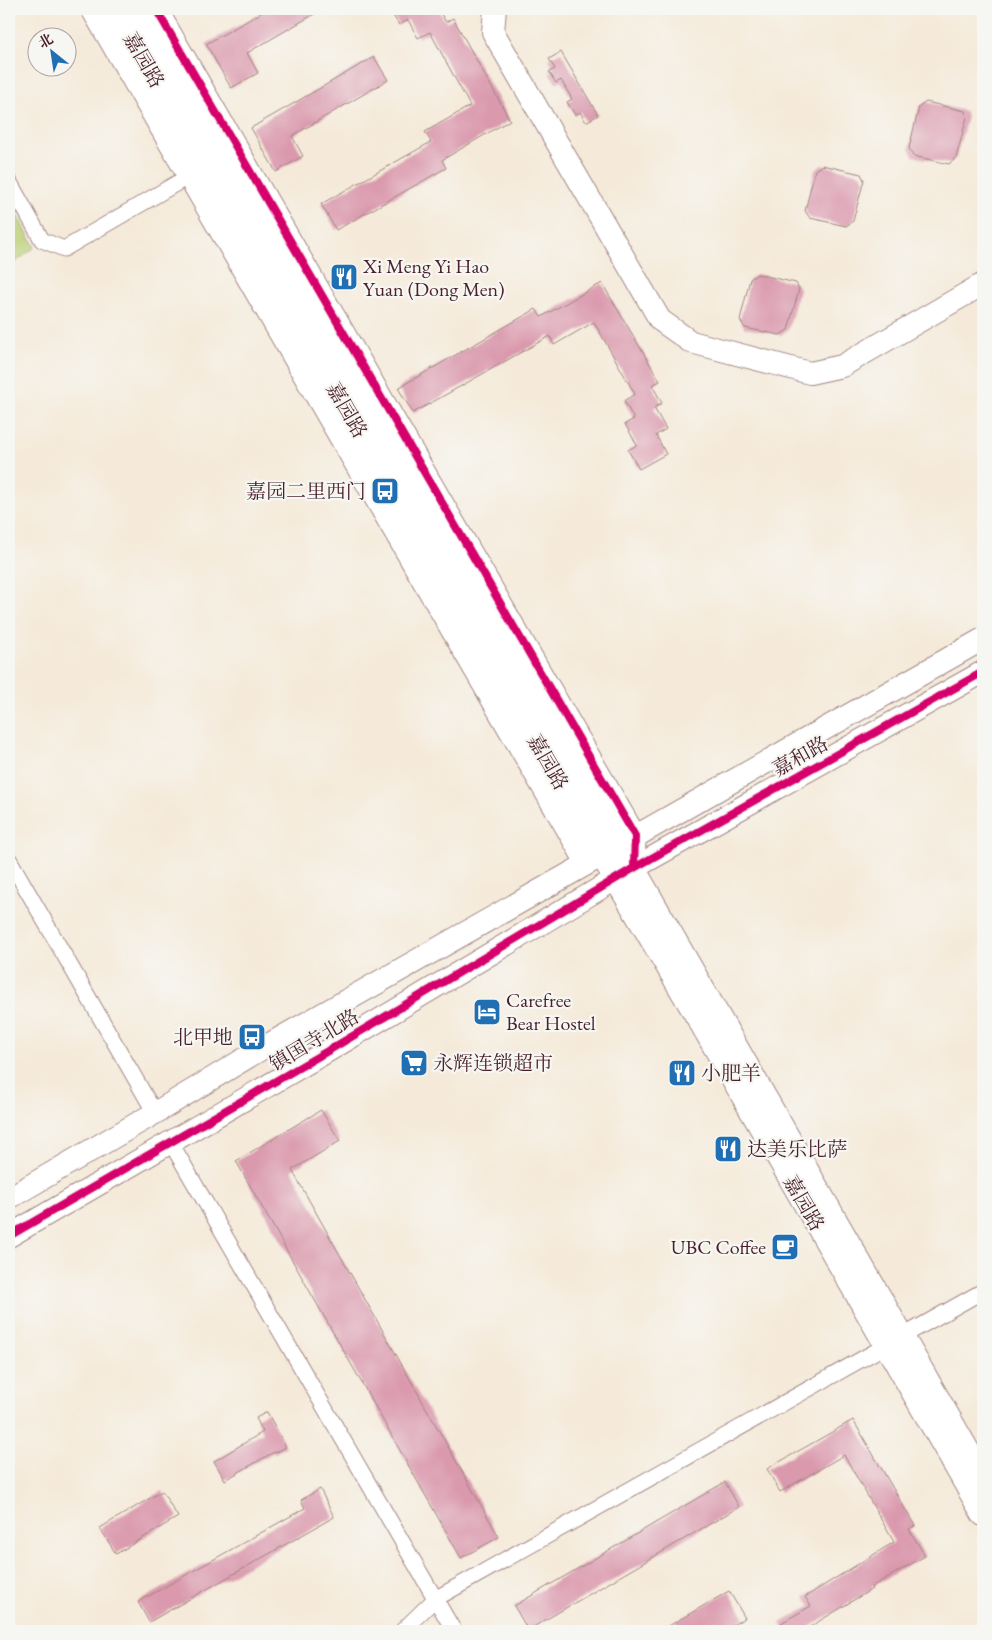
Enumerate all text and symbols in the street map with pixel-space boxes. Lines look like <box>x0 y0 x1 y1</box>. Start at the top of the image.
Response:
north arrow <box>28 28 78 78</box>
street label: 嘉园路 <box>118 28 170 92</box>
text: 北 <box>35 29 56 52</box>
place label: Xi Meng Yi Hao Yuan (Dong Men) <box>362 253 504 302</box>
restaurant icon: Xi Meng Yi Hao Yuan (Dong Men) <box>329 262 359 292</box>
street label: 嘉园路 <box>321 378 373 442</box>
bus stop icon: 嘉园二里西门 <box>370 476 400 506</box>
place label: 嘉园二里西门 <box>246 478 366 504</box>
street label: 嘉园路 <box>522 730 574 794</box>
street label: 嘉和路 <box>767 730 833 782</box>
place label: Carefree Bear Hostel <box>506 987 596 1036</box>
hotel icon: Carefree Bear Hostel <box>472 997 502 1027</box>
street label: 镇国寺北路 <box>264 1003 364 1077</box>
bus stop icon: 北甲地 <box>237 1022 267 1052</box>
place label: 北甲地 <box>173 1024 233 1050</box>
supermarket icon: 永辉连锁超市 <box>399 1048 429 1078</box>
place label: 永辉连锁超市 <box>433 1050 553 1076</box>
restaurant icon: 小肥羊 <box>667 1058 697 1088</box>
place label: 小肥羊 <box>701 1060 761 1086</box>
restaurant icon: 达美乐比萨 <box>713 1134 743 1164</box>
place label: 达美乐比萨 <box>747 1136 847 1162</box>
street label: 嘉园路 <box>778 1171 830 1235</box>
cafe icon: UBC Coffee <box>770 1232 800 1262</box>
place label: UBC Coffee <box>671 1234 766 1260</box>

